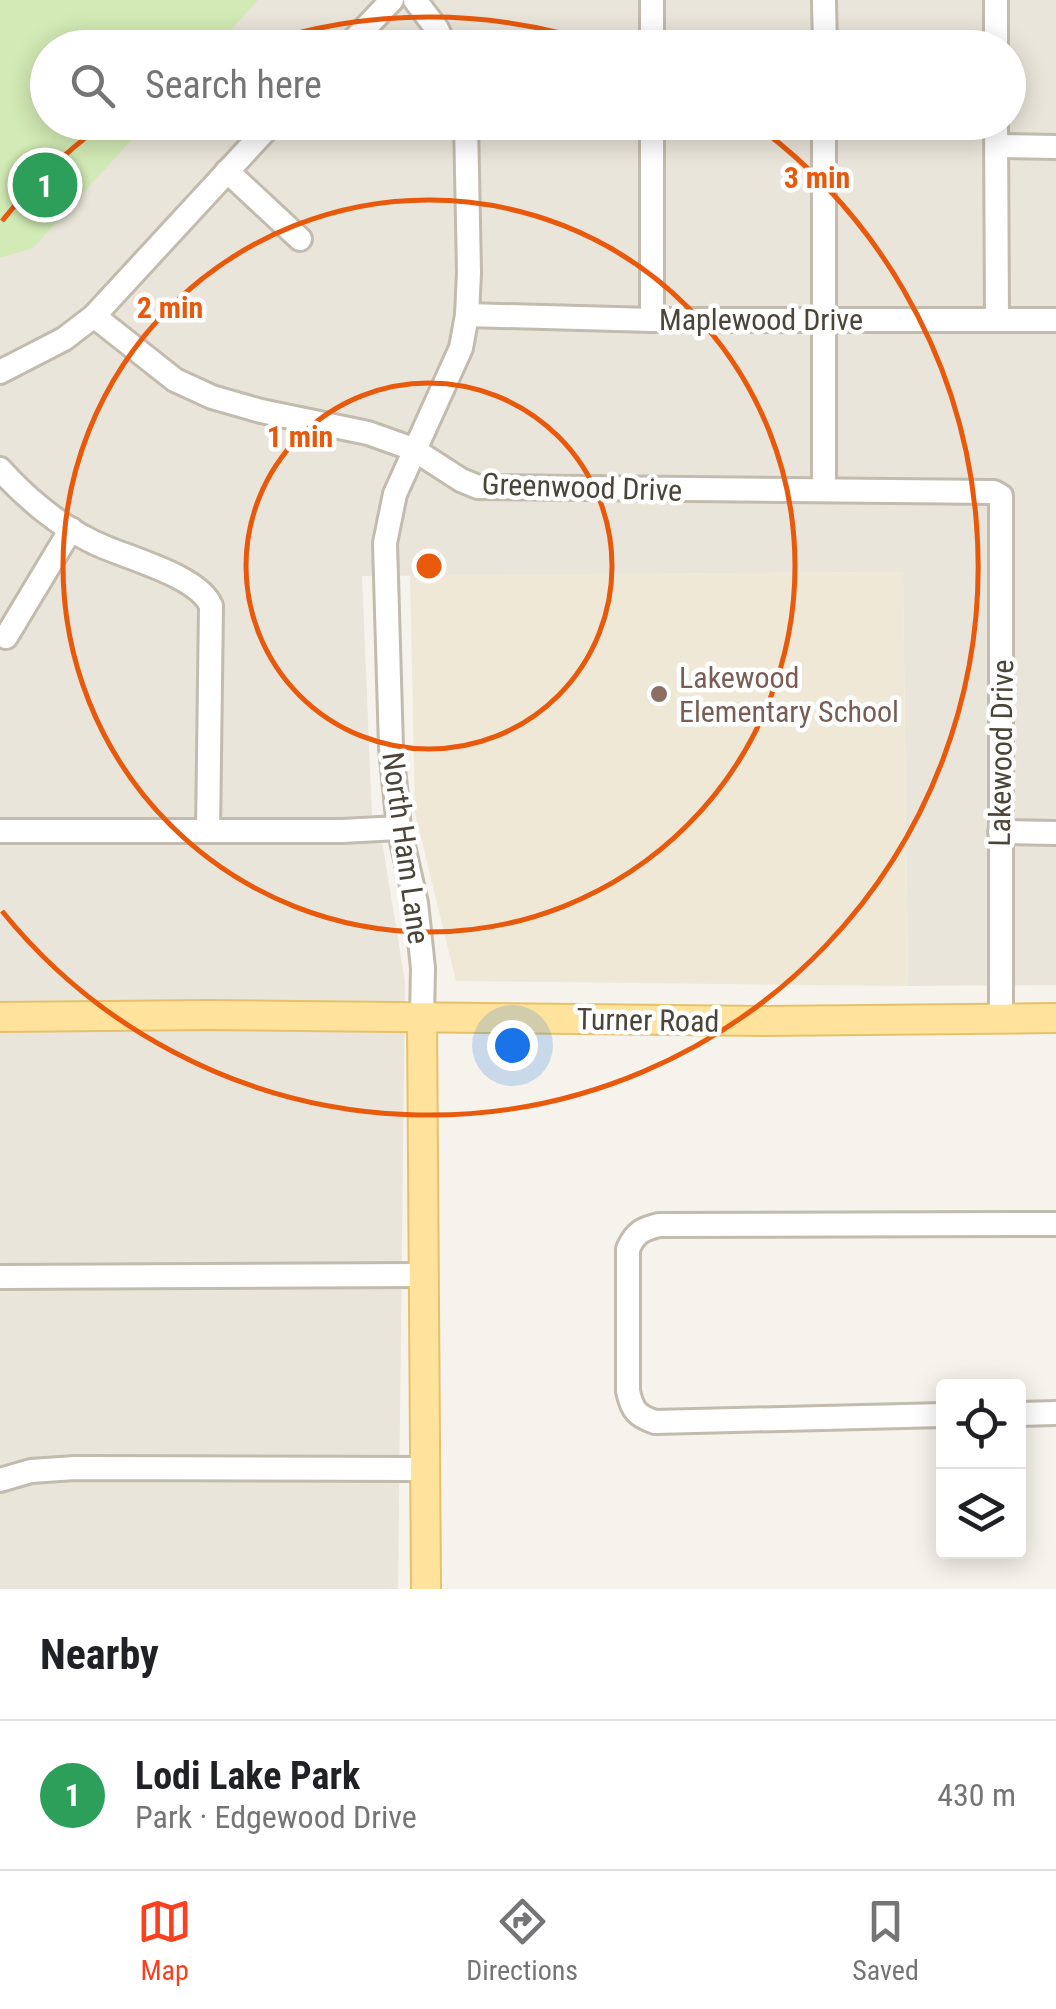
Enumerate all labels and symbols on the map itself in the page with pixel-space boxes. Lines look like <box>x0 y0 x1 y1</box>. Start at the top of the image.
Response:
pin: 1 <box>12 148 78 222</box>
text: 3 min <box>784 160 850 195</box>
text: 2 min <box>137 290 203 325</box>
street label: Maplewood Drive <box>659 302 863 337</box>
text: 1 min <box>267 419 333 454</box>
street label: Greenwood Drive <box>481 466 683 508</box>
centre of rings <box>411 548 447 584</box>
street label: Lakewood Drive <box>982 659 1020 847</box>
place label: Lakewood Elementary School <box>679 660 899 729</box>
marker: Lakewood Elementary School <box>648 683 670 705</box>
street label: North Ham Lane <box>375 750 437 946</box>
street label: Turner Road <box>576 1001 720 1039</box>
your location <box>487 1020 538 1071</box>

